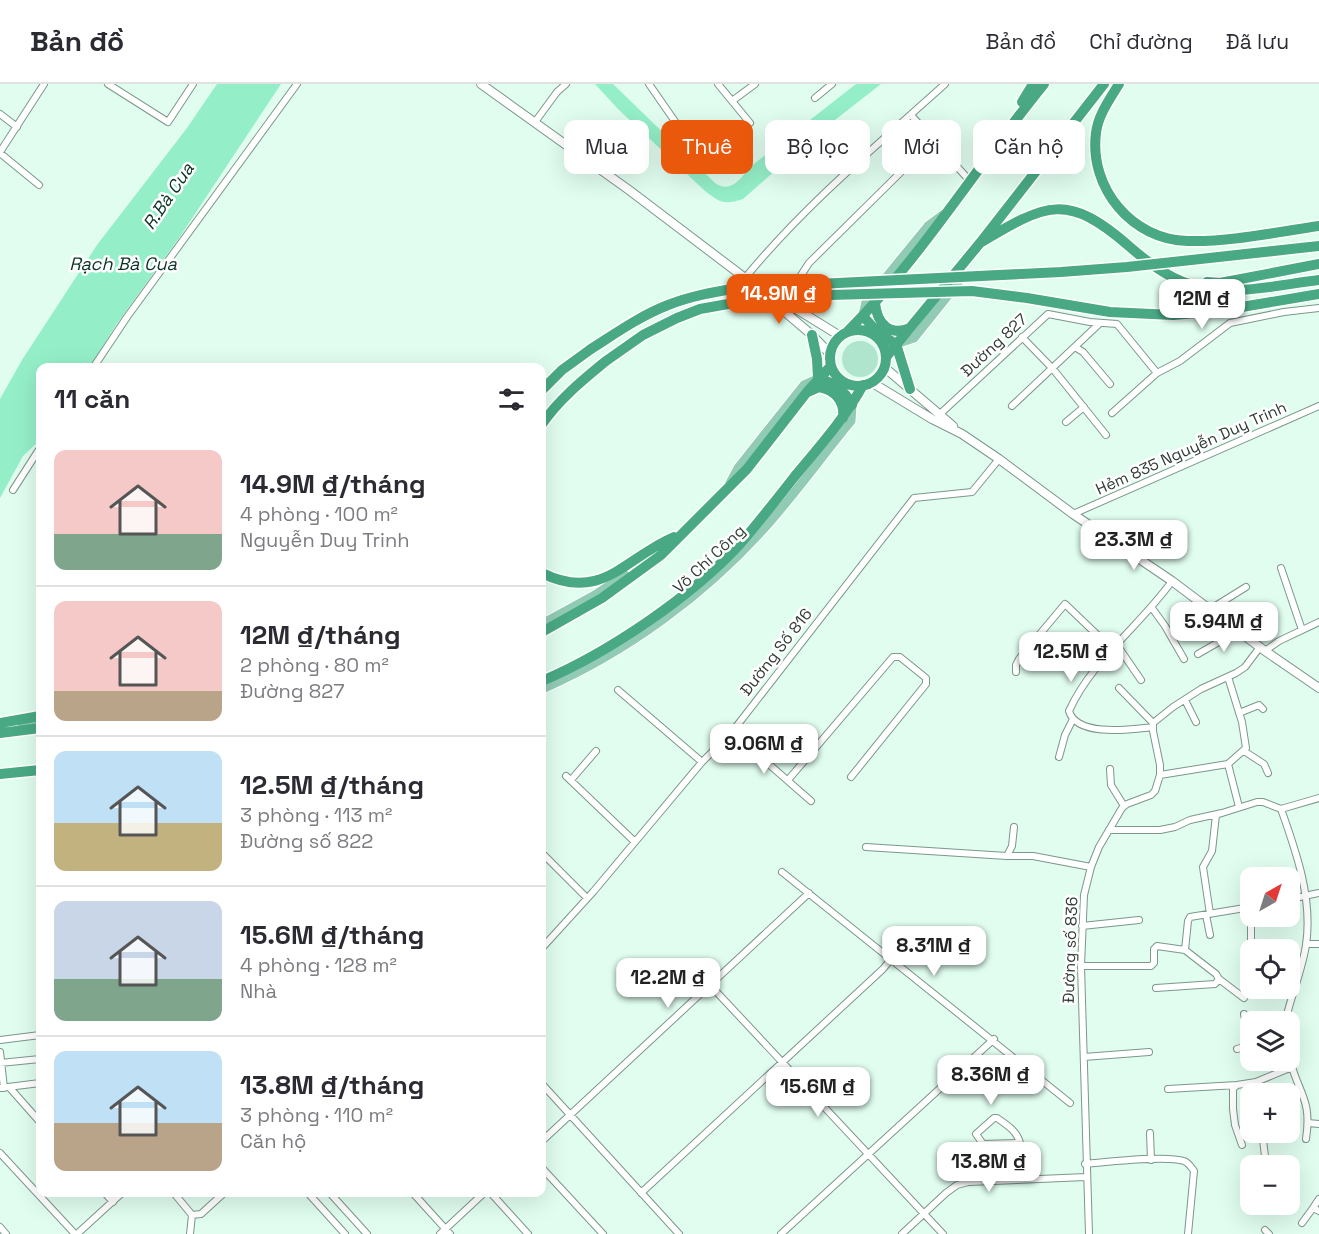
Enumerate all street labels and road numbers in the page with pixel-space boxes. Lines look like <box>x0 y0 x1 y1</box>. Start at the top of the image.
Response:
street label: Đường 827 <box>956 309 1032 381</box>
street label: Hẻm 835 Nguyễn Duy Trinh <box>1092 396 1290 500</box>
street label: Võ Chí Công <box>668 520 750 598</box>
street label: Đường Số 816 <box>735 604 817 700</box>
street label: Đường số 836 <box>1058 896 1082 1004</box>

